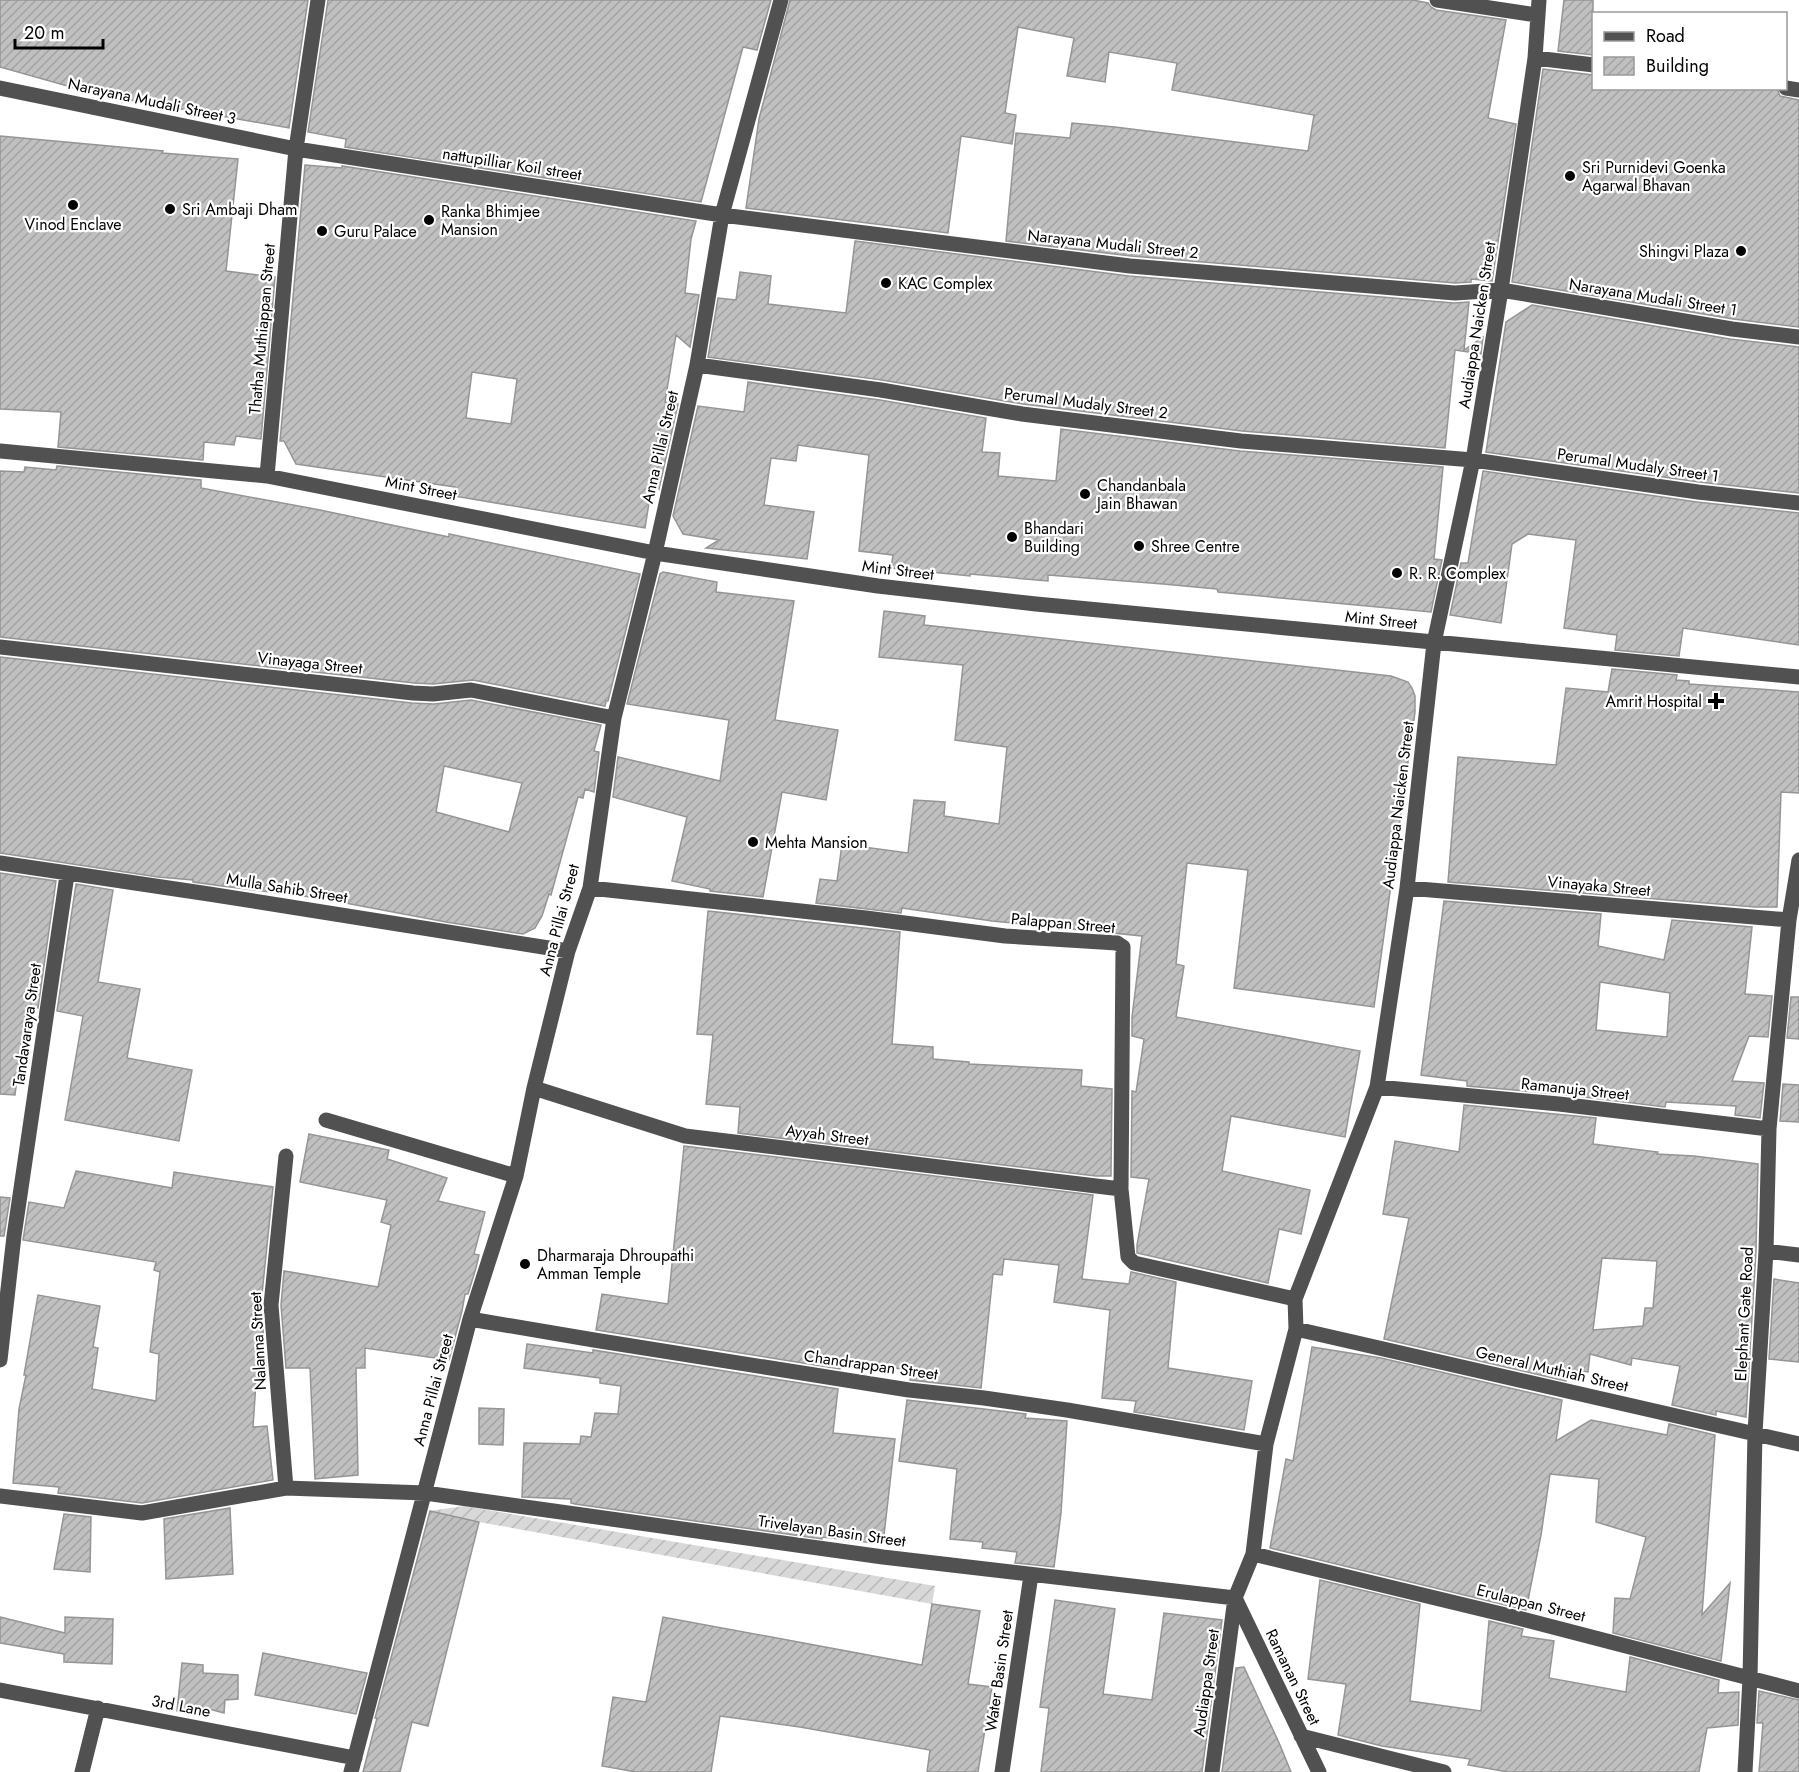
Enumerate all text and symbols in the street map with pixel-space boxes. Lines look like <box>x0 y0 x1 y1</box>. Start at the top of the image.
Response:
scale bar <box>15 12 104 50</box>
legend <box>1592 12 1787 90</box>
text: 20 m <box>24 20 64 46</box>
text: Road <box>1646 23 1685 49</box>
text: Building <box>1646 53 1709 79</box>
street label: Narayana Mudali Street 3 <box>66 72 238 130</box>
street label: nattupilliar Koil street <box>441 142 583 186</box>
place label: Sri Purnidevi Goenka Agarwal Bhavan <box>1582 156 1726 197</box>
marker: Sri Purnidevi Goenka Agarwal Bhavan <box>1563 169 1577 183</box>
marker: Vinod Enclave <box>66 198 80 212</box>
place label: Sri Ambaji Dham <box>182 198 298 221</box>
place label: Ranka Bhimjee Mansion <box>441 200 540 241</box>
marker: Sri Ambaji Dham <box>163 202 177 216</box>
place label: Vinod Enclave <box>25 213 121 236</box>
marker: Ranka Bhimjee Mansion <box>422 213 436 227</box>
place label: Guru Palace <box>334 220 417 243</box>
marker: Guru Palace <box>315 224 329 238</box>
street label: Narayana Mudali Street 2 <box>1026 224 1200 264</box>
street label: Audiappa Naicken Street <box>1452 240 1502 410</box>
place label: Shingvi Plaza <box>1639 240 1729 263</box>
street label: Thatha Muthiappan Street <box>243 243 281 415</box>
marker: Shingvi Plaza <box>1734 244 1748 258</box>
place label: KAC Complex <box>898 272 993 295</box>
street label: Narayana Mudali Street 1 <box>1567 272 1739 322</box>
marker: KAC Complex <box>879 276 893 290</box>
street label: Perumal Mudaly Street 2 <box>1003 382 1169 424</box>
street label: Anna Pillai Street <box>636 388 684 506</box>
street label: Perumal Mudaly Street 1 <box>1556 442 1720 488</box>
street label: Mint Street <box>383 470 459 506</box>
place label: Chandanbala Jain Bhawan <box>1095 474 1186 515</box>
marker: Chandanbala Jain Bhawan <box>1078 487 1092 501</box>
place label: Bhandari Building <box>1024 517 1084 558</box>
marker: Bhandari Building <box>1005 530 1019 544</box>
place label: Shree Centre <box>1151 535 1240 558</box>
marker: Shree Centre <box>1132 539 1146 553</box>
street label: Mint Street <box>861 554 935 586</box>
place label: R. R. Complex <box>1409 562 1506 585</box>
marker: R. R. Complex <box>1390 566 1404 580</box>
street label: Mint Street <box>1344 605 1418 635</box>
street label: Vinayaga Street <box>256 646 364 680</box>
place label: Amrit Hospital <box>1606 690 1702 713</box>
marker: Amrit Hospital <box>1707 692 1725 710</box>
street label: Audiappa Naicken Street <box>1376 720 1420 890</box>
place label: Mehta Mansion <box>765 831 868 854</box>
marker: Mehta Mansion <box>746 835 760 849</box>
street label: Anna Pillai Street <box>533 861 585 979</box>
street label: Mulla Sahib Street <box>225 867 349 909</box>
street label: Vinayaka Street <box>1547 870 1652 902</box>
street label: Palappan Street <box>1010 907 1116 939</box>
street label: Tandavaraya Street <box>7 962 47 1088</box>
street label: Ramanuja Street <box>1520 1072 1630 1106</box>
street label: Ayyah Street <box>784 1119 870 1152</box>
place label: Dharmaraja Dhroupathi Amman Temple <box>537 1244 694 1285</box>
street label: Elephant Gate Road <box>1729 1246 1759 1382</box>
marker: Dharmaraja Dhroupathi Amman Temple <box>518 1257 532 1271</box>
street label: Nalanna Street <box>244 1291 272 1391</box>
street label: Anna Pillai Street <box>407 1331 459 1449</box>
street label: General Muthiah Street <box>1474 1340 1631 1398</box>
street label: Chandrappan Street <box>803 1344 940 1386</box>
street label: Trivelayan Basin Street <box>757 1509 907 1553</box>
street label: Erulappan Street <box>1474 1578 1588 1628</box>
street label: Water Basin Street <box>979 1608 1019 1733</box>
street label: Ramanan Street <box>1260 1625 1326 1729</box>
street label: Audiappa Street <box>1187 1628 1225 1738</box>
street label: 3rd Lane <box>150 1689 212 1723</box>

